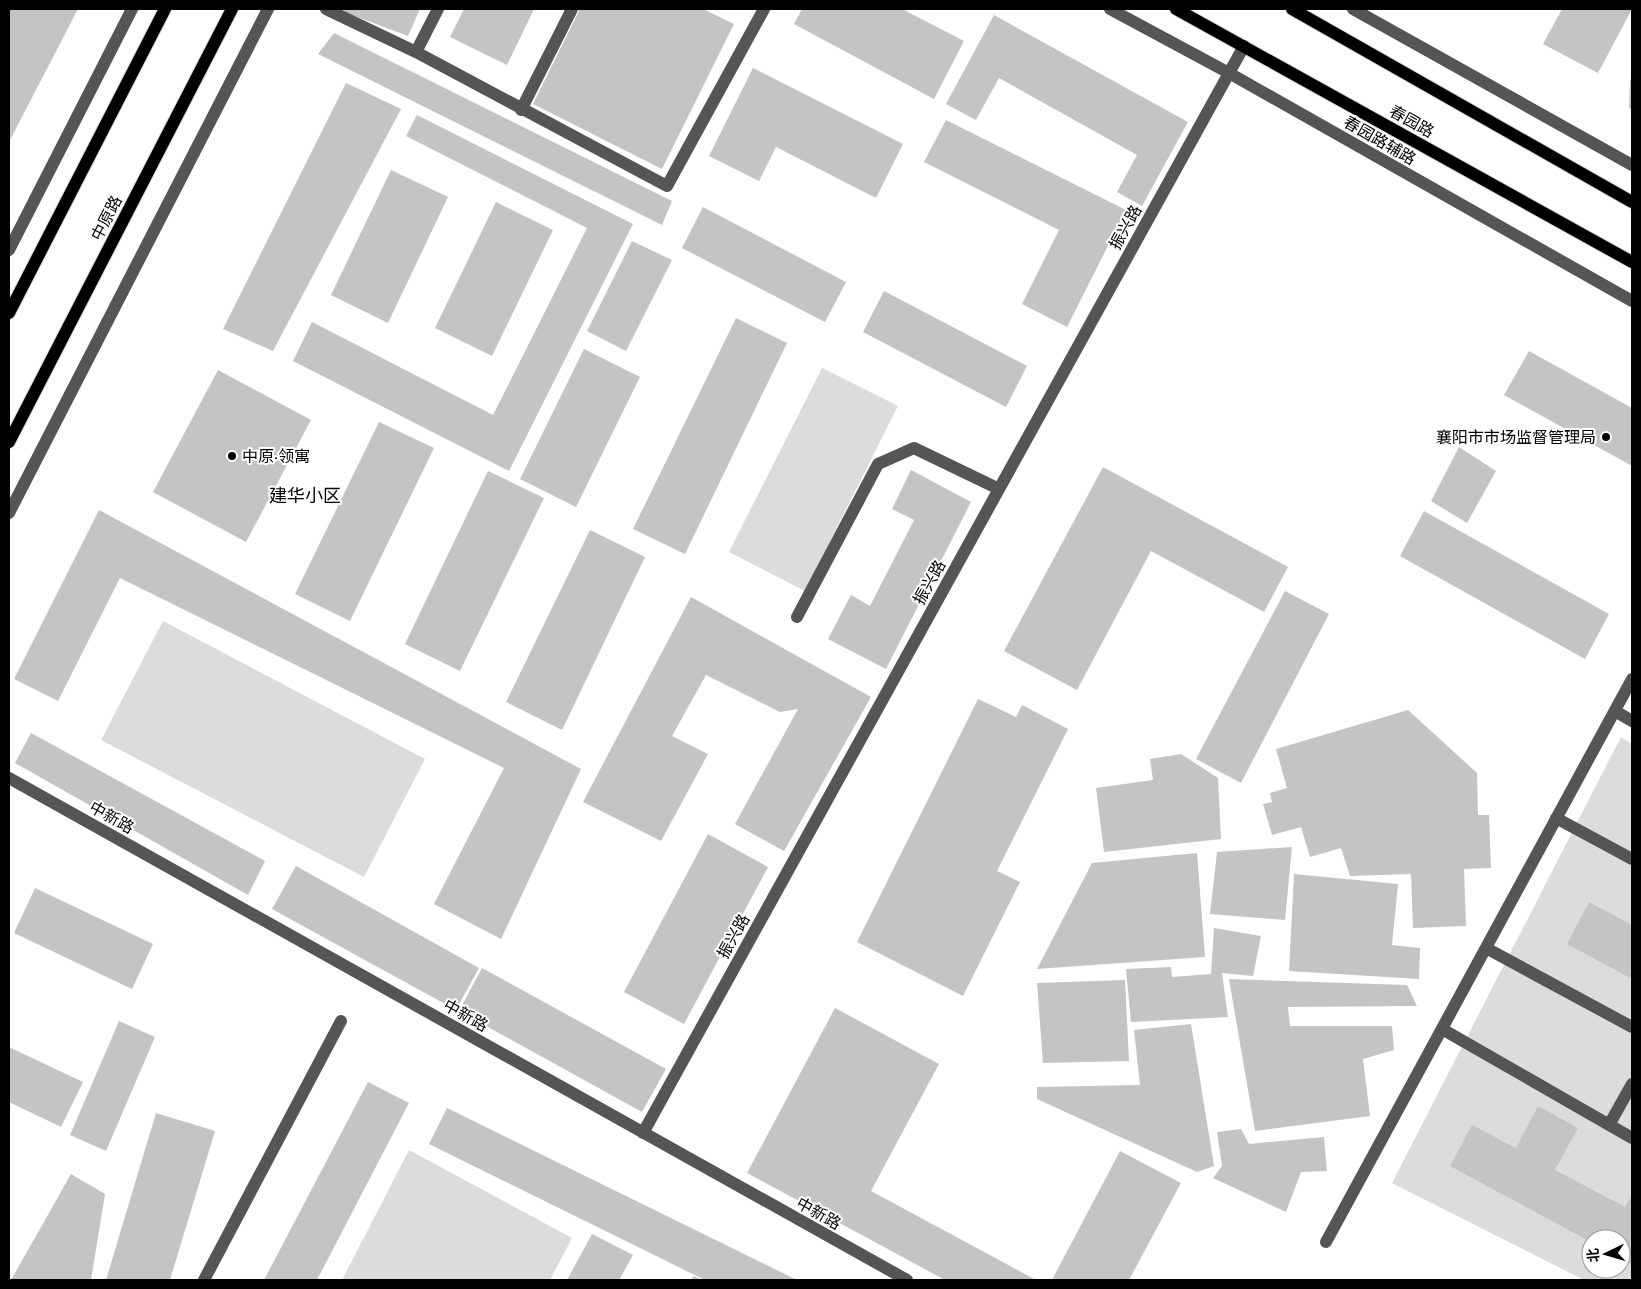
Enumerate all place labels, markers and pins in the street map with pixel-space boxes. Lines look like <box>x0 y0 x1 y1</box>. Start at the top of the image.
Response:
place label: 襄阳市市场监督管理局 <box>1436 428 1596 448</box>
marker: 襄阳市市场监督管理局 <box>1600 431 1612 443</box>
place label: 中原·领寓 <box>242 447 310 467</box>
marker: 中原·领寓 <box>226 450 238 462</box>

